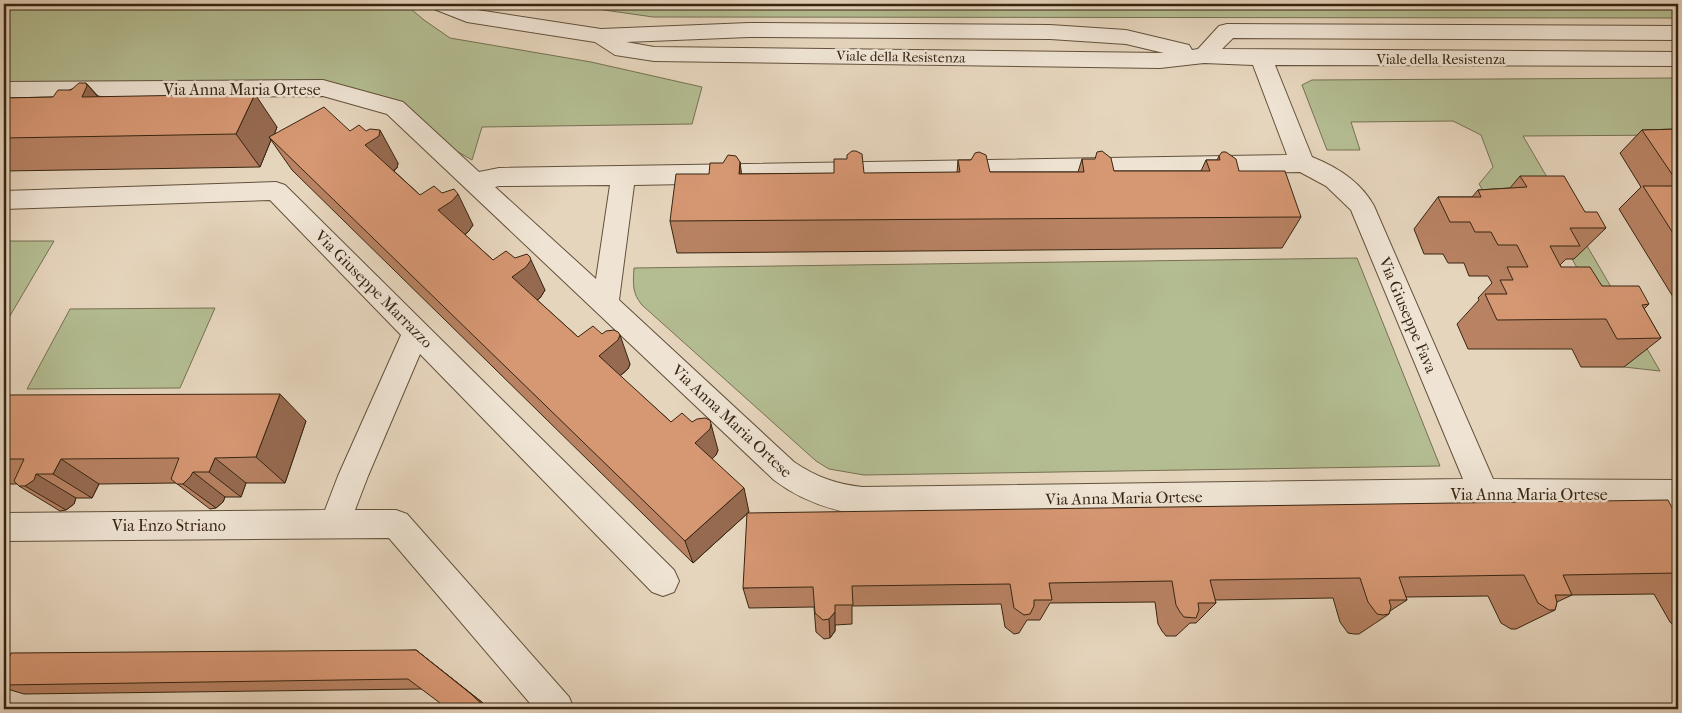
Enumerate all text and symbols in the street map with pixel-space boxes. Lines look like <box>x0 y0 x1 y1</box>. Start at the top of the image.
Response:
street label: Viale della Resistenza <box>835 47 966 67</box>
street label: Viale della Resistenza <box>1375 51 1506 68</box>
street label: Via Anna Maria Ortese <box>162 80 321 99</box>
street label: Via Giuseppe Marrazzo <box>310 225 437 352</box>
street label: Via Giuseppe Fava <box>1375 253 1441 376</box>
street label: Via Anna Maria Ortese <box>667 360 796 482</box>
street label: Via Anna Maria Ortese <box>1449 485 1608 504</box>
street label: Via Anna Maria Ortese <box>1044 487 1203 509</box>
street label: Via Enzo Striano <box>111 516 226 535</box>

